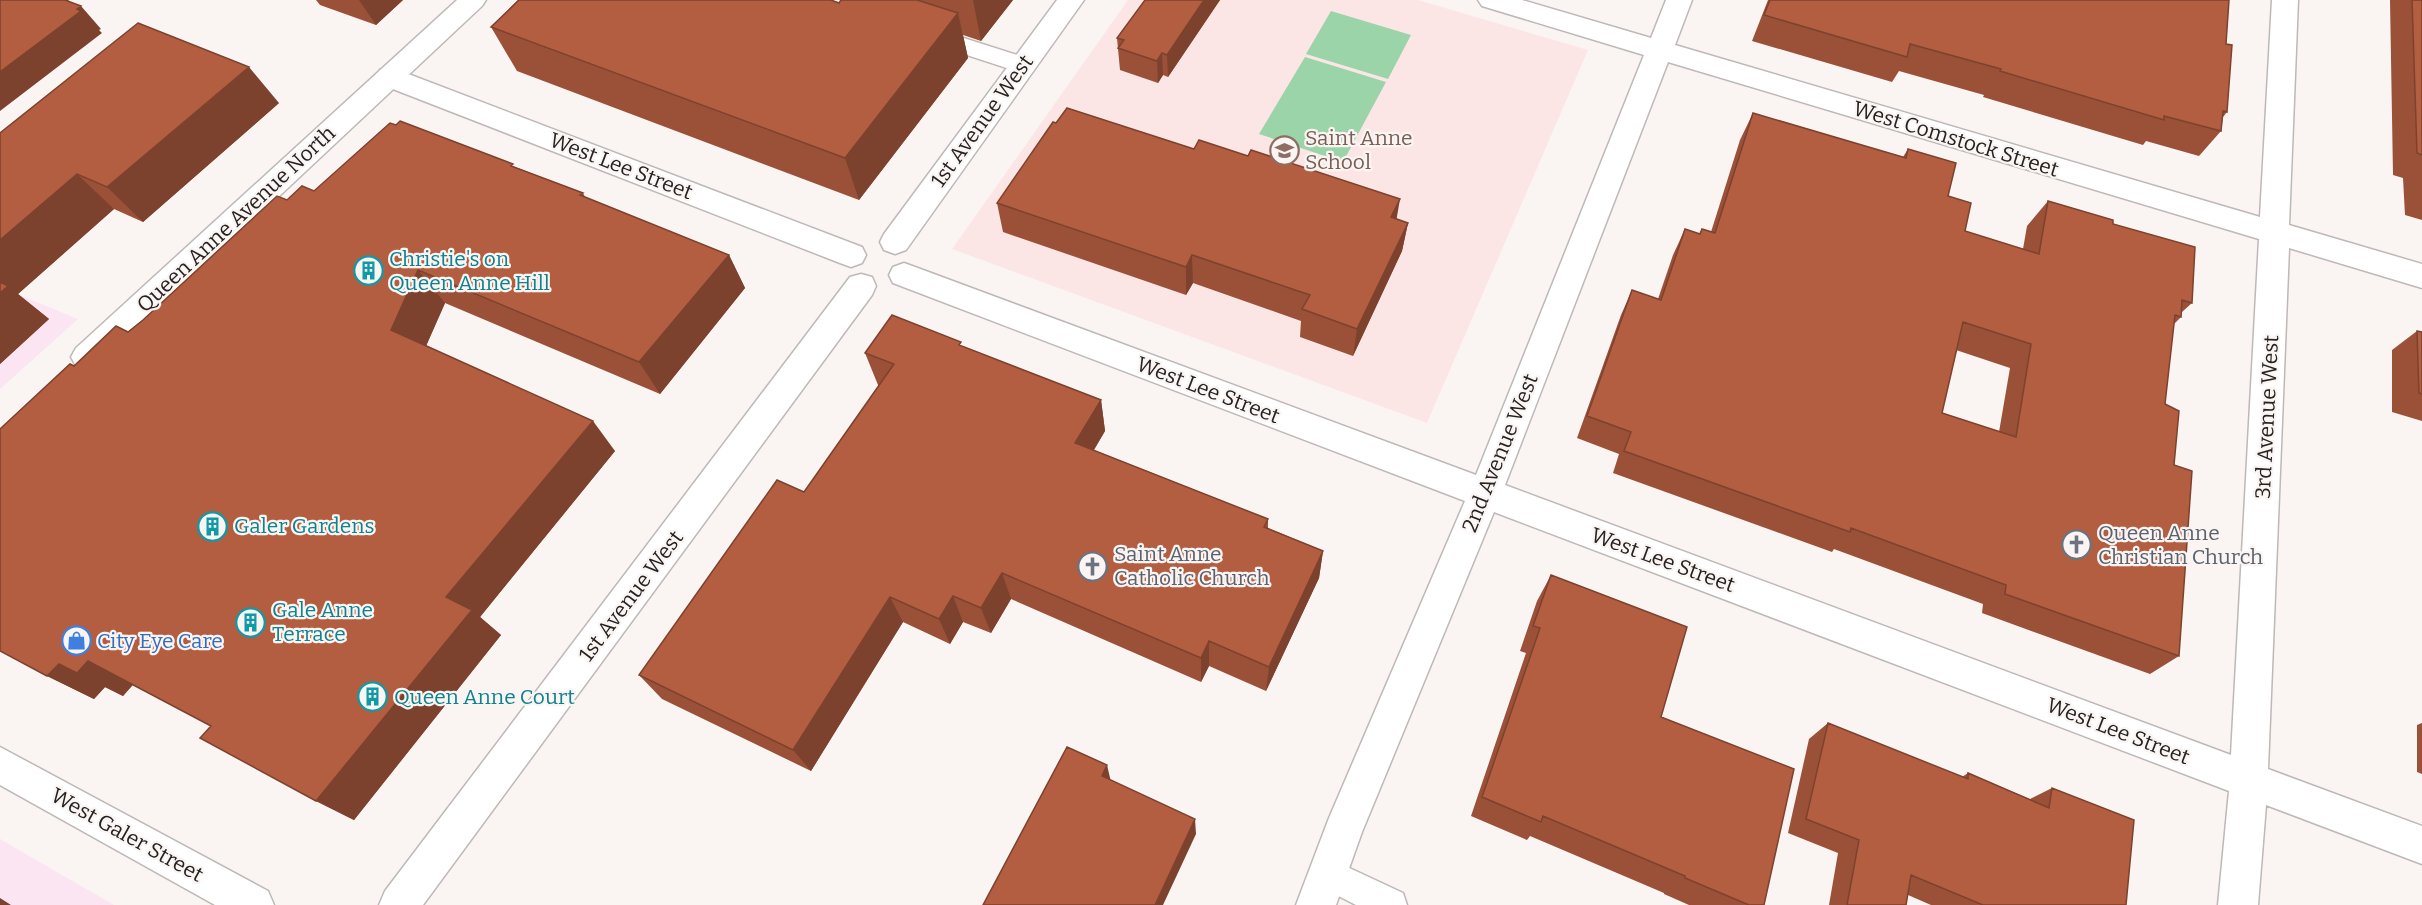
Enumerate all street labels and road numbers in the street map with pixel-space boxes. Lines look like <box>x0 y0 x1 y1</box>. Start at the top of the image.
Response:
street label: 1st Avenue West <box>925 49 1039 192</box>
street label: West Comstock Street <box>1850 95 2062 183</box>
street label: Queen Anne Avenue North <box>131 120 341 318</box>
street label: West Lee Street <box>546 127 697 205</box>
street label: 3rd Avenue West <box>2250 334 2284 500</box>
street label: West Lee Street <box>1133 351 1284 429</box>
street label: 2nd Avenue West <box>1456 370 1544 536</box>
street label: West Lee Street <box>1588 522 1739 598</box>
street label: 1st Avenue West <box>573 525 689 667</box>
street label: West Lee Street <box>2043 692 2194 770</box>
street label: West Galer Street <box>46 782 208 888</box>

